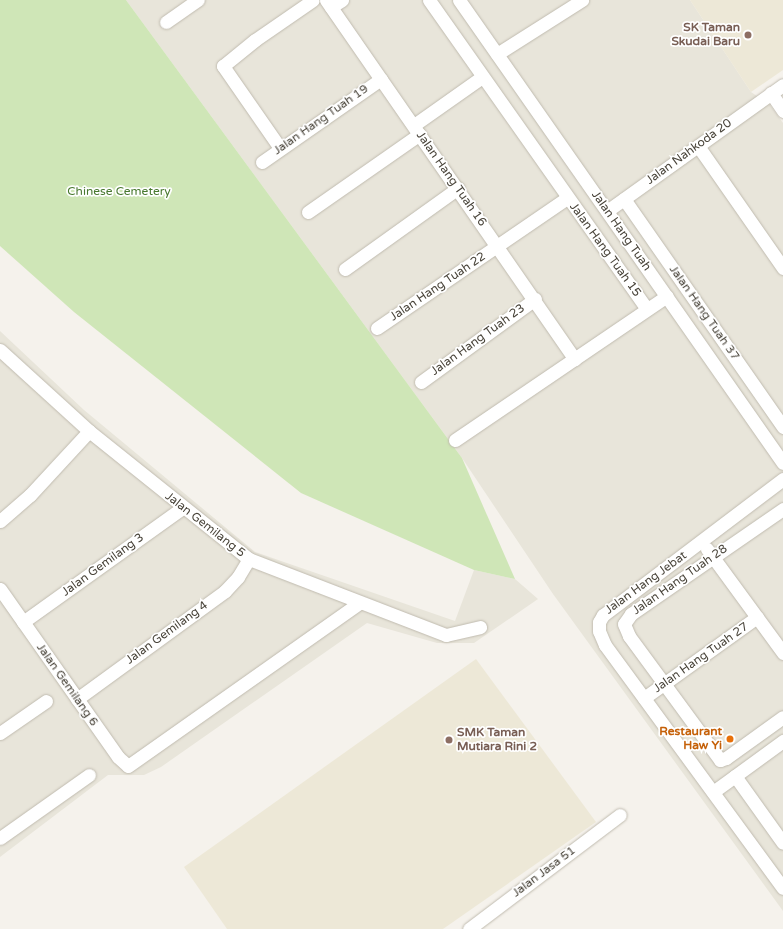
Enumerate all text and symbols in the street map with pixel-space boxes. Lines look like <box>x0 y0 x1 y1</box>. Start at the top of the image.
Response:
place label: SK Taman Skudai Baru <box>671 21 740 49</box>
marker: SK Taman Skudai Baru <box>743 30 753 40</box>
street label: Jalan Hang Tuah 19 <box>271 82 371 158</box>
street label: Jalan Nahkoda 20 <box>643 116 735 188</box>
street label: Jalan Hang Tuah 16 <box>413 129 489 229</box>
park label: Chinese Cemetery <box>67 185 171 199</box>
street label: Jalan Hang Tuah <box>588 188 654 274</box>
street label: Jalan Hang Tuah 15 <box>566 200 644 300</box>
street label: Jalan Hang Tuah 22 <box>387 250 489 324</box>
street label: Jalan Hang Tuah 37 <box>666 263 742 363</box>
street label: Jalan Hang Tuah 23 <box>428 301 528 379</box>
street label: Jalan Gemilang 5 <box>162 489 248 561</box>
street label: Jalan Gemilang 3 <box>59 530 147 600</box>
street label: Jalan Hang Tuah 28 <box>630 542 730 618</box>
street label: Jalan Hang Jebat <box>602 549 690 617</box>
street label: Jalan Gemilang 4 <box>123 598 211 668</box>
street label: Jalan Hang Tuah 27 <box>651 620 751 696</box>
street label: Jalan Gemilang 6 <box>33 641 101 729</box>
place label: Restaurant Haw Yi <box>659 725 722 753</box>
place label: SMK Taman Mutiara Rini 2 <box>457 726 537 754</box>
marker: Restaurant Haw Yi <box>725 734 735 744</box>
marker: SMK Taman Mutiara Rini 2 <box>444 735 454 745</box>
street label: Jalan Jasa 51 <box>510 844 578 900</box>

